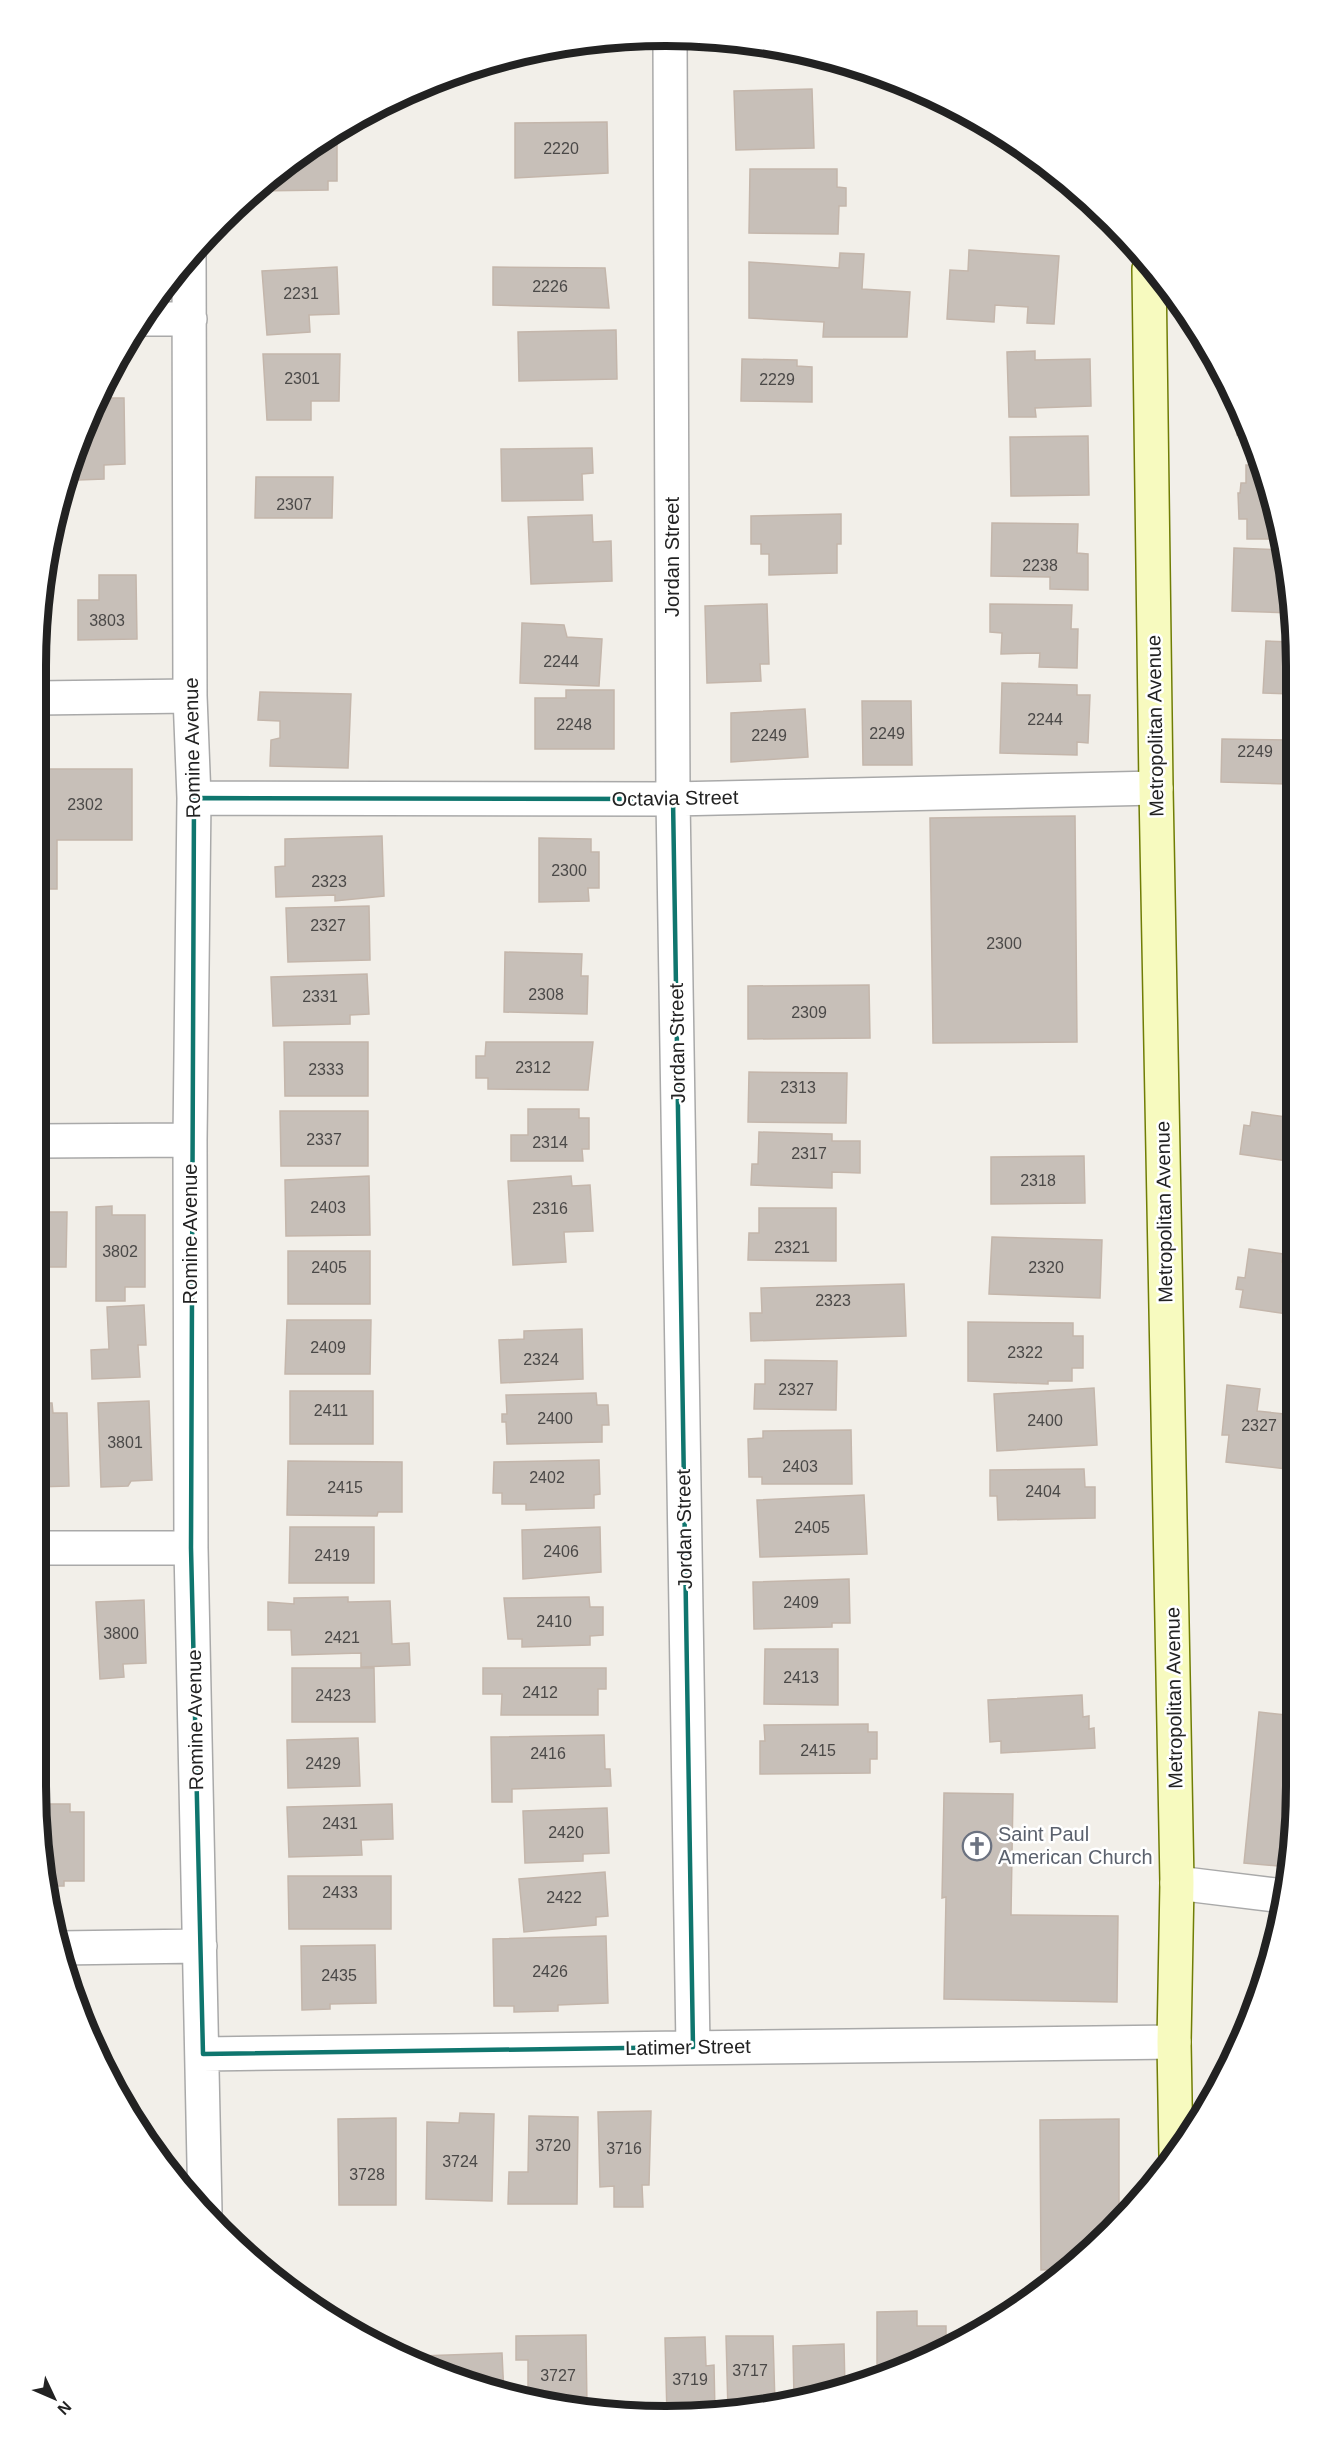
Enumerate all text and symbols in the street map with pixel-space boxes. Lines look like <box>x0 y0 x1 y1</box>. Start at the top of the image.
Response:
house number: 2220 <box>543 140 579 157</box>
house number: 2226 <box>532 278 568 295</box>
house number: 2231 <box>283 285 319 302</box>
house number: 2301 <box>284 370 320 387</box>
house number: 2229 <box>759 371 795 388</box>
house number: 2307 <box>276 496 312 513</box>
street label: Jordan Street <box>661 497 683 617</box>
house number: 2238 <box>1022 557 1058 574</box>
house number: 3803 <box>89 612 125 629</box>
street label: Metropolitan Avenue <box>1142 635 1168 817</box>
house number: 2244 <box>543 653 579 670</box>
street label: Romine Avenue <box>180 677 204 819</box>
house number: 2244 <box>1027 711 1063 728</box>
house number: 2248 <box>556 716 592 733</box>
house number: 2249 <box>869 725 905 742</box>
house number: 2249 <box>751 727 787 744</box>
house number: 2249 <box>1237 743 1273 760</box>
street label: Octavia Street <box>611 786 739 810</box>
house number: 2302 <box>67 796 103 813</box>
house number: 2300 <box>551 862 587 879</box>
house number: 2323 <box>311 873 347 890</box>
house number: 2327 <box>310 917 346 934</box>
house number: 2300 <box>986 935 1022 952</box>
street label: Jordan Street <box>665 982 689 1103</box>
house number: 2308 <box>528 986 564 1003</box>
house number: 2331 <box>302 988 338 1005</box>
house number: 2309 <box>791 1004 827 1021</box>
house number: 2312 <box>515 1059 551 1076</box>
house number: 2333 <box>308 1061 344 1078</box>
house number: 2313 <box>780 1079 816 1096</box>
street label: Metropolitan Avenue <box>1151 1121 1177 1303</box>
house number: 2337 <box>306 1131 342 1148</box>
house number: 2314 <box>532 1134 568 1151</box>
house number: 2317 <box>791 1145 827 1162</box>
street label: Romine Avenue <box>179 1164 201 1304</box>
house number: 2318 <box>1020 1172 1056 1189</box>
house number: 2403 <box>310 1199 346 1216</box>
house number: 2316 <box>532 1200 568 1217</box>
house number: 2321 <box>774 1239 810 1256</box>
house number: 3802 <box>102 1243 138 1260</box>
house number: 2405 <box>311 1259 347 1276</box>
house number: 2320 <box>1028 1259 1064 1276</box>
house number: 2323 <box>815 1292 851 1309</box>
house number: 2409 <box>310 1339 346 1356</box>
house number: 2322 <box>1007 1344 1043 1361</box>
house number: 2324 <box>523 1351 559 1368</box>
house number: 2327 <box>778 1381 814 1398</box>
house number: 2411 <box>314 1402 348 1419</box>
house number: 2400 <box>537 1410 573 1427</box>
house number: 2400 <box>1027 1412 1063 1429</box>
house number: 2327 <box>1241 1417 1277 1434</box>
house number: 3801 <box>107 1434 143 1451</box>
house number: 2403 <box>782 1458 818 1475</box>
street label: Jordan Street <box>672 1468 696 1589</box>
house number: 2402 <box>529 1469 565 1486</box>
house number: 2415 <box>327 1479 363 1496</box>
house number: 2404 <box>1025 1483 1061 1500</box>
house number: 2405 <box>794 1519 830 1536</box>
house number: 2406 <box>543 1543 579 1560</box>
house number: 2419 <box>314 1547 350 1564</box>
house number: 2409 <box>783 1594 819 1611</box>
street label: Metropolitan Avenue <box>1161 1607 1187 1789</box>
house number: 2410 <box>536 1613 572 1630</box>
house number: 3800 <box>103 1625 139 1642</box>
house number: 2421 <box>324 1629 360 1646</box>
street label: Romine Avenue <box>183 1649 207 1791</box>
house number: 2413 <box>783 1669 819 1686</box>
house number: 2412 <box>522 1684 558 1701</box>
house number: 2423 <box>315 1687 351 1704</box>
house number: 2415 <box>800 1742 836 1759</box>
house number: 2416 <box>530 1745 566 1762</box>
house number: 2429 <box>305 1755 341 1772</box>
house number: 2431 <box>322 1815 358 1832</box>
place label: Saint Paul American Church <box>998 1823 1153 1868</box>
house number: 2420 <box>548 1824 584 1841</box>
church icon: Saint Paul American Church <box>961 1830 993 1862</box>
house number: 2433 <box>322 1884 358 1901</box>
house number: 2422 <box>546 1889 582 1906</box>
house number: 2426 <box>532 1963 568 1980</box>
house number: 2435 <box>321 1967 357 1984</box>
street label: Latimer Street <box>625 2035 751 2059</box>
house number: 3720 <box>535 2137 571 2154</box>
house number: 3716 <box>606 2140 642 2157</box>
house number: 3724 <box>442 2153 478 2170</box>
house number: 3728 <box>349 2166 385 2183</box>
house number: 3717 <box>732 2362 768 2379</box>
house number: 3727 <box>540 2367 576 2384</box>
north arrow <box>24 2368 84 2428</box>
house number: 3719 <box>672 2371 708 2388</box>
text: N <box>54 2398 75 2418</box>

